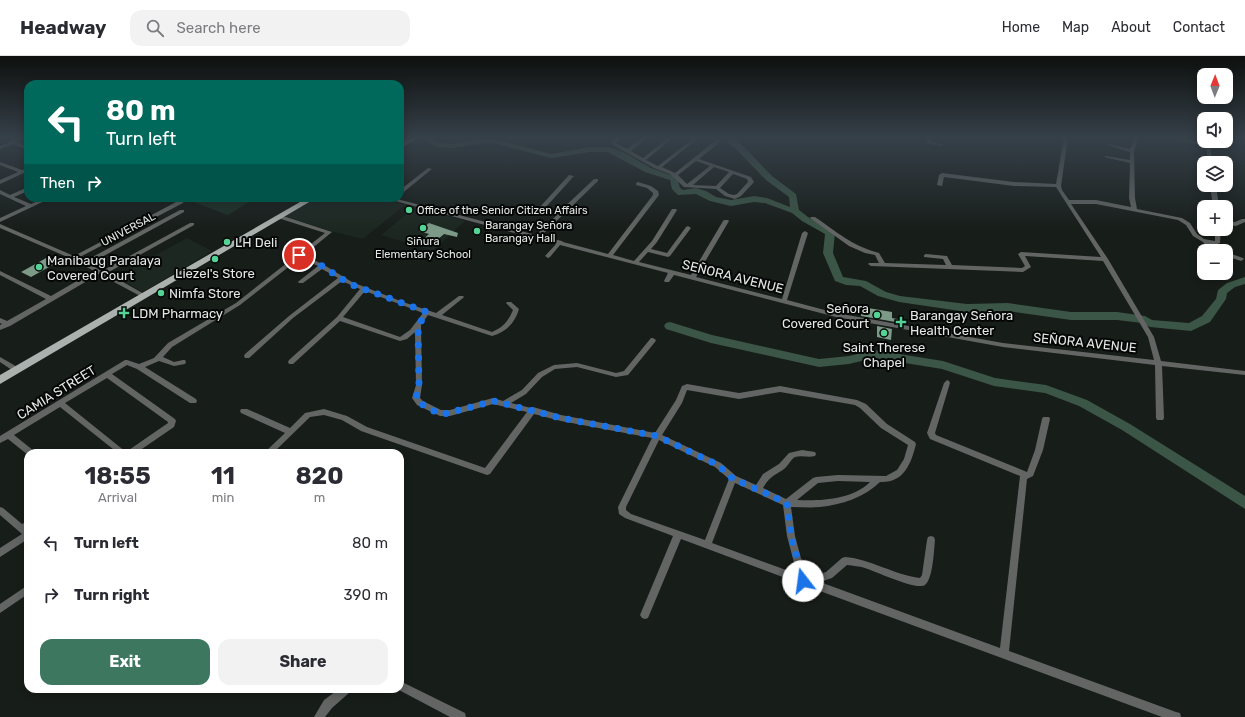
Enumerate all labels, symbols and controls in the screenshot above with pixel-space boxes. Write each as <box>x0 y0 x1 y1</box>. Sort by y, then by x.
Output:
search box <box>130 10 410 46</box>
text: Headway <box>20 16 106 39</box>
icon: search <box>144 17 166 39</box>
text: Search here <box>176 19 261 37</box>
text: Home <box>1002 19 1040 36</box>
text: Map <box>1062 19 1089 36</box>
text: About <box>1111 19 1151 36</box>
text: Contact <box>1173 19 1225 36</box>
north arrow <box>1197 68 1233 104</box>
map controls <box>1197 68 1233 280</box>
text: 80 m <box>106 94 176 127</box>
icon: left <box>40 96 92 148</box>
button: sound <box>1197 112 1233 148</box>
text: Turn left <box>106 128 176 150</box>
button: layers <box>1197 156 1233 192</box>
icon: right <box>83 172 105 194</box>
text: Then <box>40 174 75 192</box>
button: + <box>1197 200 1233 236</box>
place label: Office of the Senior Citizen Affairs <box>417 204 588 217</box>
marker: Office of the Senior Citizen Affairs <box>404 205 414 215</box>
street label: UNIVERSAL <box>99 210 158 249</box>
place label: Barangay Señora Barangay Hall <box>485 219 572 245</box>
marker: Siñura Elementary School <box>418 223 428 233</box>
marker: Barangay Señora Barangay Hall <box>472 226 482 236</box>
place label: LH Deli <box>235 235 277 250</box>
place label: Siñura Elementary School <box>375 235 471 261</box>
marker: LH Deli <box>222 237 232 247</box>
pin <box>282 238 316 272</box>
icon: arrive <box>288 244 310 266</box>
button: − <box>1197 244 1233 280</box>
place label: Manibaug Paralaya Covered Court <box>47 253 161 283</box>
marker: Liezel's Store <box>210 254 220 264</box>
street label: SEÑORA AVENUE <box>681 257 785 296</box>
marker: Manibaug Paralaya Covered Court <box>34 262 44 272</box>
place label: Liezel's Store <box>175 266 255 281</box>
place label: Nimfa Store <box>169 286 241 301</box>
marker: Nimfa Store <box>156 288 166 298</box>
place label: Señora Covered Court <box>782 301 869 331</box>
place label: LDM Pharmacy <box>132 306 223 321</box>
marker: LDM Pharmacy <box>119 308 129 318</box>
place label: Barangay Señora Health Center <box>910 308 1013 338</box>
marker: Señora Covered Court <box>872 310 882 320</box>
marker: Barangay Señora Health Center <box>895 316 907 328</box>
marker: Saint Therese Chapel <box>879 328 889 338</box>
street label: SEÑORA AVENUE <box>1032 330 1138 355</box>
place label: Saint Therese Chapel <box>843 340 925 370</box>
street label: CAMIA STREET <box>14 362 99 423</box>
text: 18:55 <box>84 462 151 490</box>
text: 11 <box>211 462 235 490</box>
text: 820 <box>295 462 344 490</box>
text: Arrival <box>98 490 137 505</box>
text: min <box>212 490 234 505</box>
text: m <box>314 490 325 505</box>
icon: left <box>40 532 62 554</box>
text: Turn left <box>74 534 139 552</box>
text: 80 m <box>352 534 388 552</box>
position arrow <box>782 560 824 602</box>
icon: right <box>40 584 62 606</box>
text: Turn right <box>74 586 149 604</box>
text: 390 m <box>344 586 388 604</box>
button: Exit <box>40 639 210 685</box>
button: Share <box>218 639 388 685</box>

